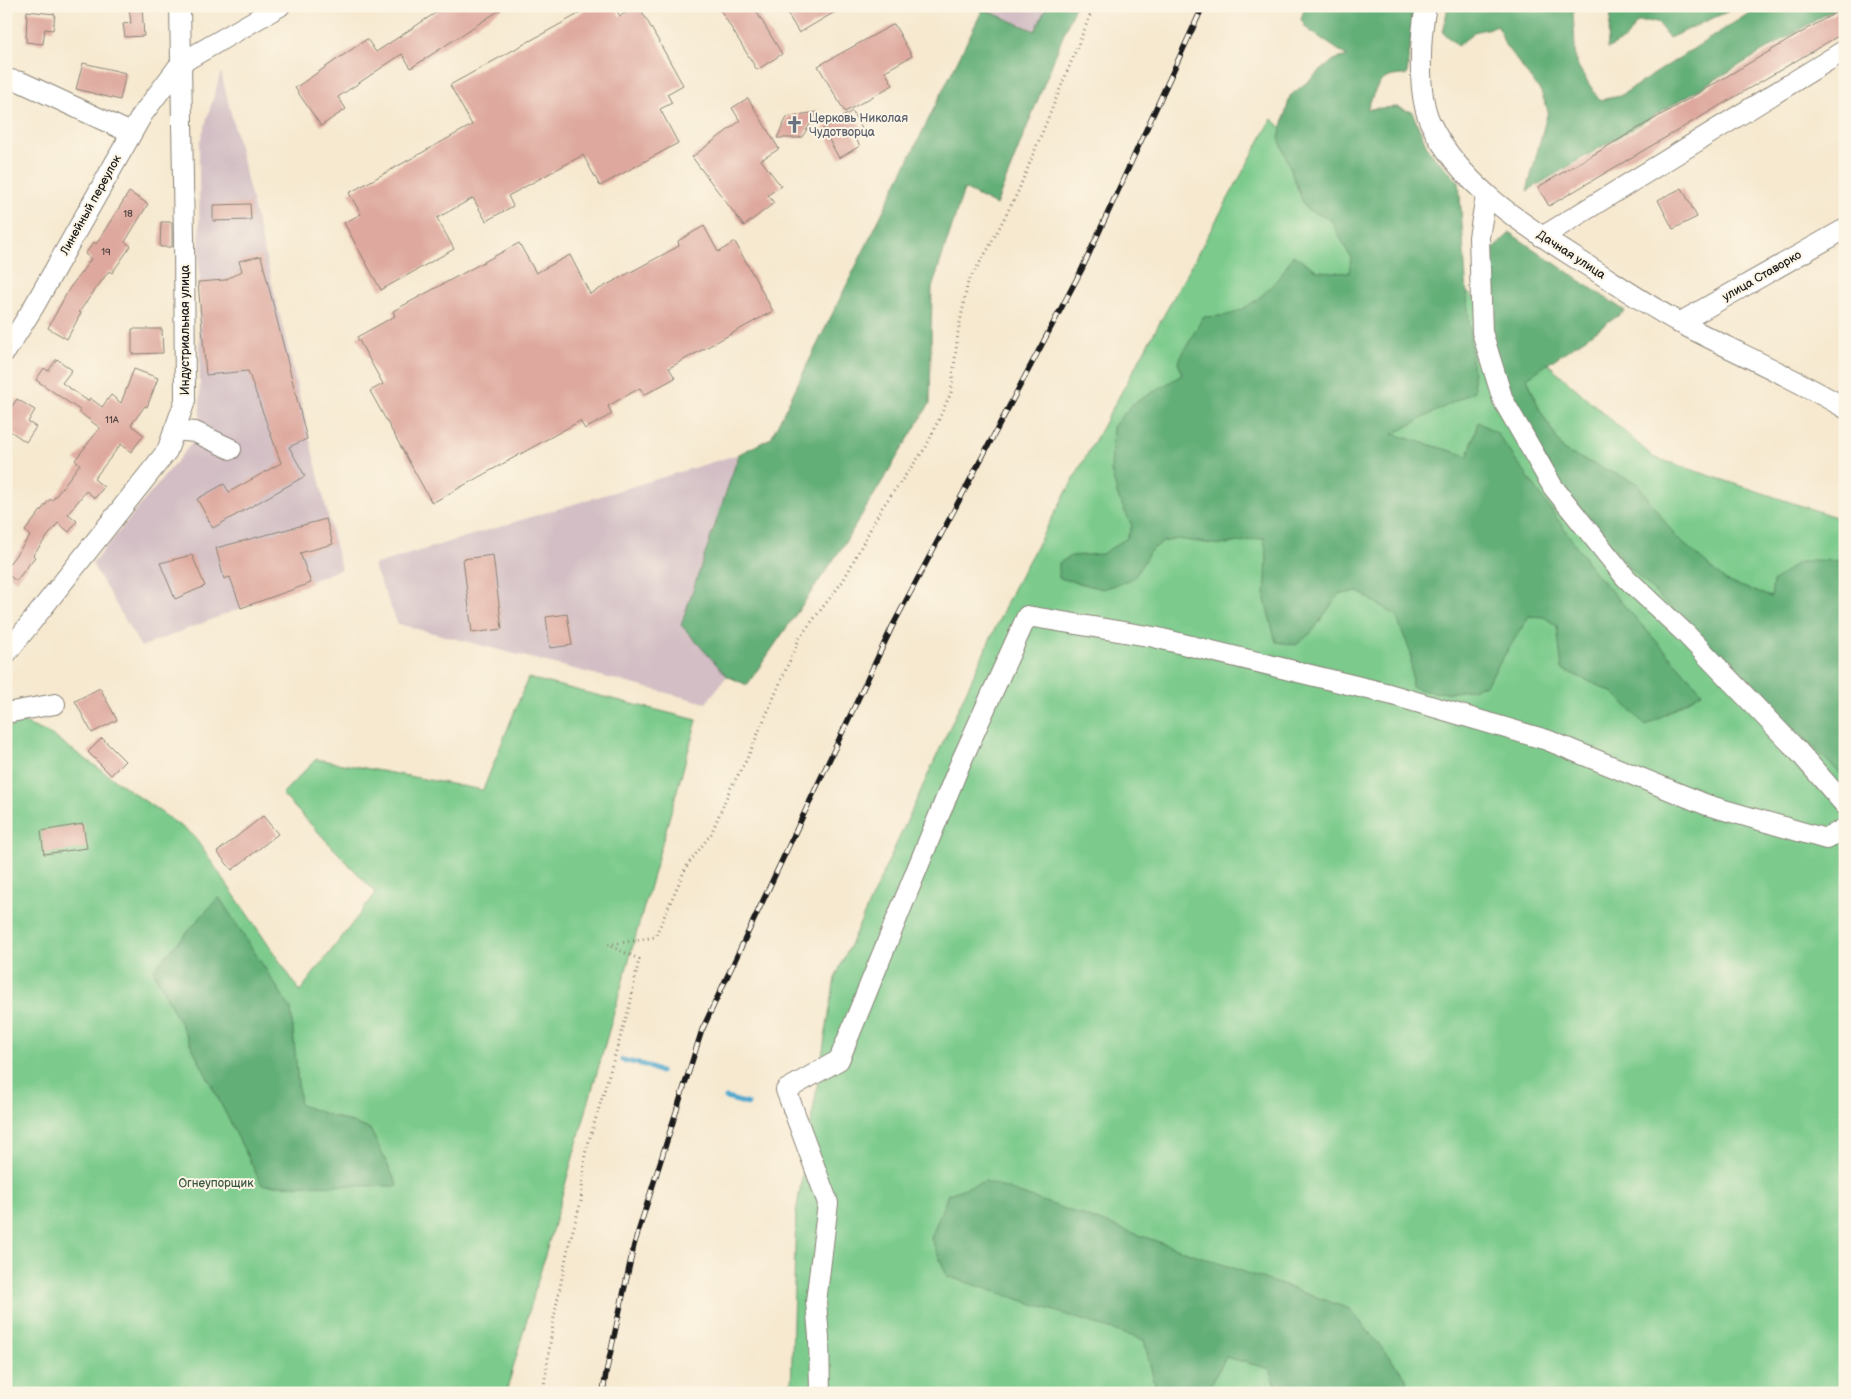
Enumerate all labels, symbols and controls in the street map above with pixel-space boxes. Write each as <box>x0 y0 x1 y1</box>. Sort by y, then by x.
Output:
place label: Церковь Николая Чудотворца <box>809 111 908 140</box>
church icon: Церковь Николая Чудотворца <box>785 115 805 135</box>
street label: Линейный переулок <box>57 152 125 259</box>
house number: 18 <box>123 208 133 220</box>
street label: Дачная улица <box>1534 227 1608 283</box>
house number: 19 <box>101 246 111 258</box>
street label: улица Ставорко <box>1720 247 1804 305</box>
street label: Индустриальная улица <box>178 265 193 395</box>
house number: 11А <box>105 414 120 426</box>
park label: Огнеупорщик <box>178 1176 254 1191</box>

